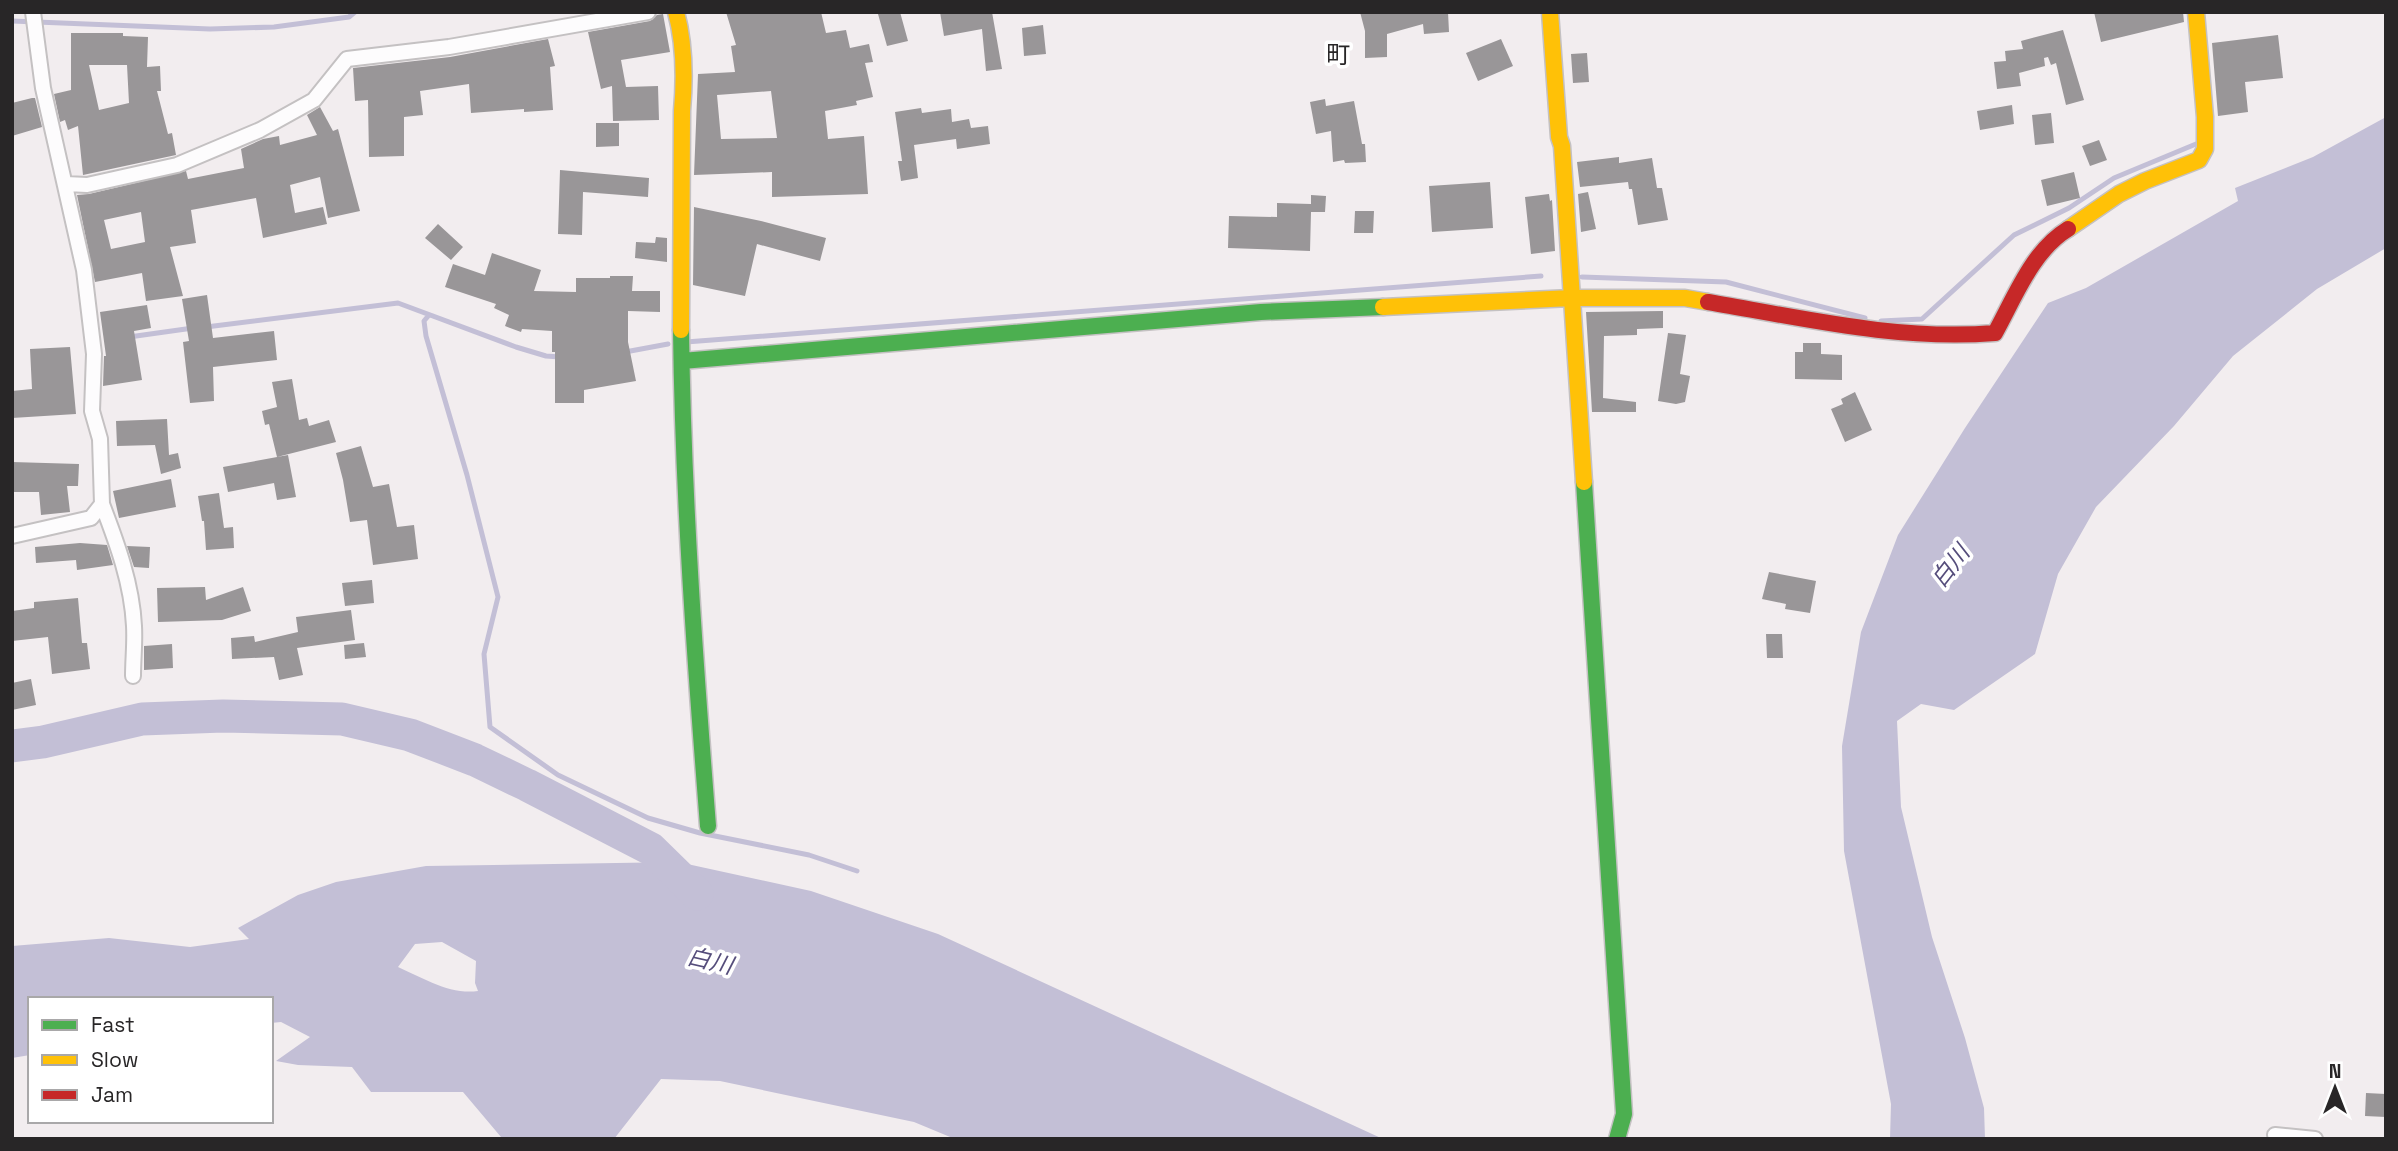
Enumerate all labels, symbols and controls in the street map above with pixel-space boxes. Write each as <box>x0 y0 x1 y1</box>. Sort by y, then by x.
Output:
district label: 町 <box>1326 39 1350 70</box>
water label: 白川 <box>1924 536 1978 593</box>
water label: 白川 <box>684 941 739 981</box>
legend <box>28 997 273 1123</box>
text: Fast <box>91 1011 135 1038</box>
text: Slow <box>91 1046 139 1073</box>
north arrow <box>2300 1053 2370 1123</box>
text: N <box>2329 1059 2341 1084</box>
text: Jam <box>91 1081 133 1108</box>

